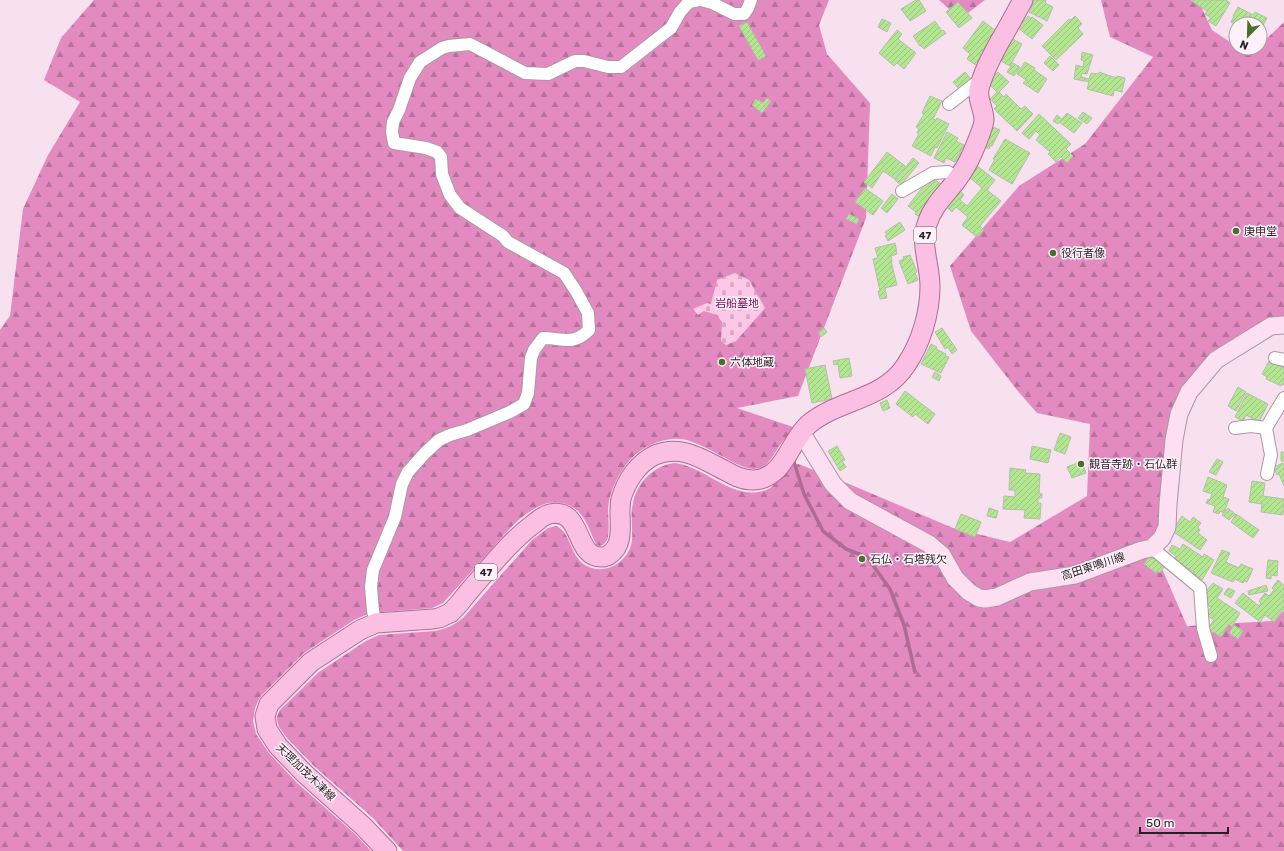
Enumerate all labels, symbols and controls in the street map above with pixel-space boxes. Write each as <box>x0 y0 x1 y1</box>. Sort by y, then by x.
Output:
north arrow <box>1228 16 1268 56</box>
text: N <box>1238 37 1250 52</box>
place label: 庚申堂 <box>1244 225 1277 238</box>
marker: 庚申堂 <box>1231 226 1241 236</box>
road number: 47 <box>914 227 936 243</box>
place label: 役行者像 <box>1061 247 1105 260</box>
marker: 役行者像 <box>1048 248 1058 258</box>
park label: 岩船墓地 <box>715 297 759 310</box>
place label: 六体地蔵 <box>730 356 774 369</box>
marker: 六体地蔵 <box>717 357 727 367</box>
place label: 観音寺跡・石仏群 <box>1089 458 1177 471</box>
marker: 観音寺跡・石仏群 <box>1076 459 1086 469</box>
street label: 高田東鳴川線 <box>1060 550 1127 583</box>
place label: 石仏・石塔残欠 <box>870 553 947 566</box>
marker: 石仏・石塔残欠 <box>857 554 867 564</box>
road number: 47 <box>475 564 497 580</box>
street label: 天理加茂木津線 <box>273 741 338 804</box>
scale bar <box>1140 809 1228 835</box>
text: 50 m <box>1146 816 1174 830</box>

